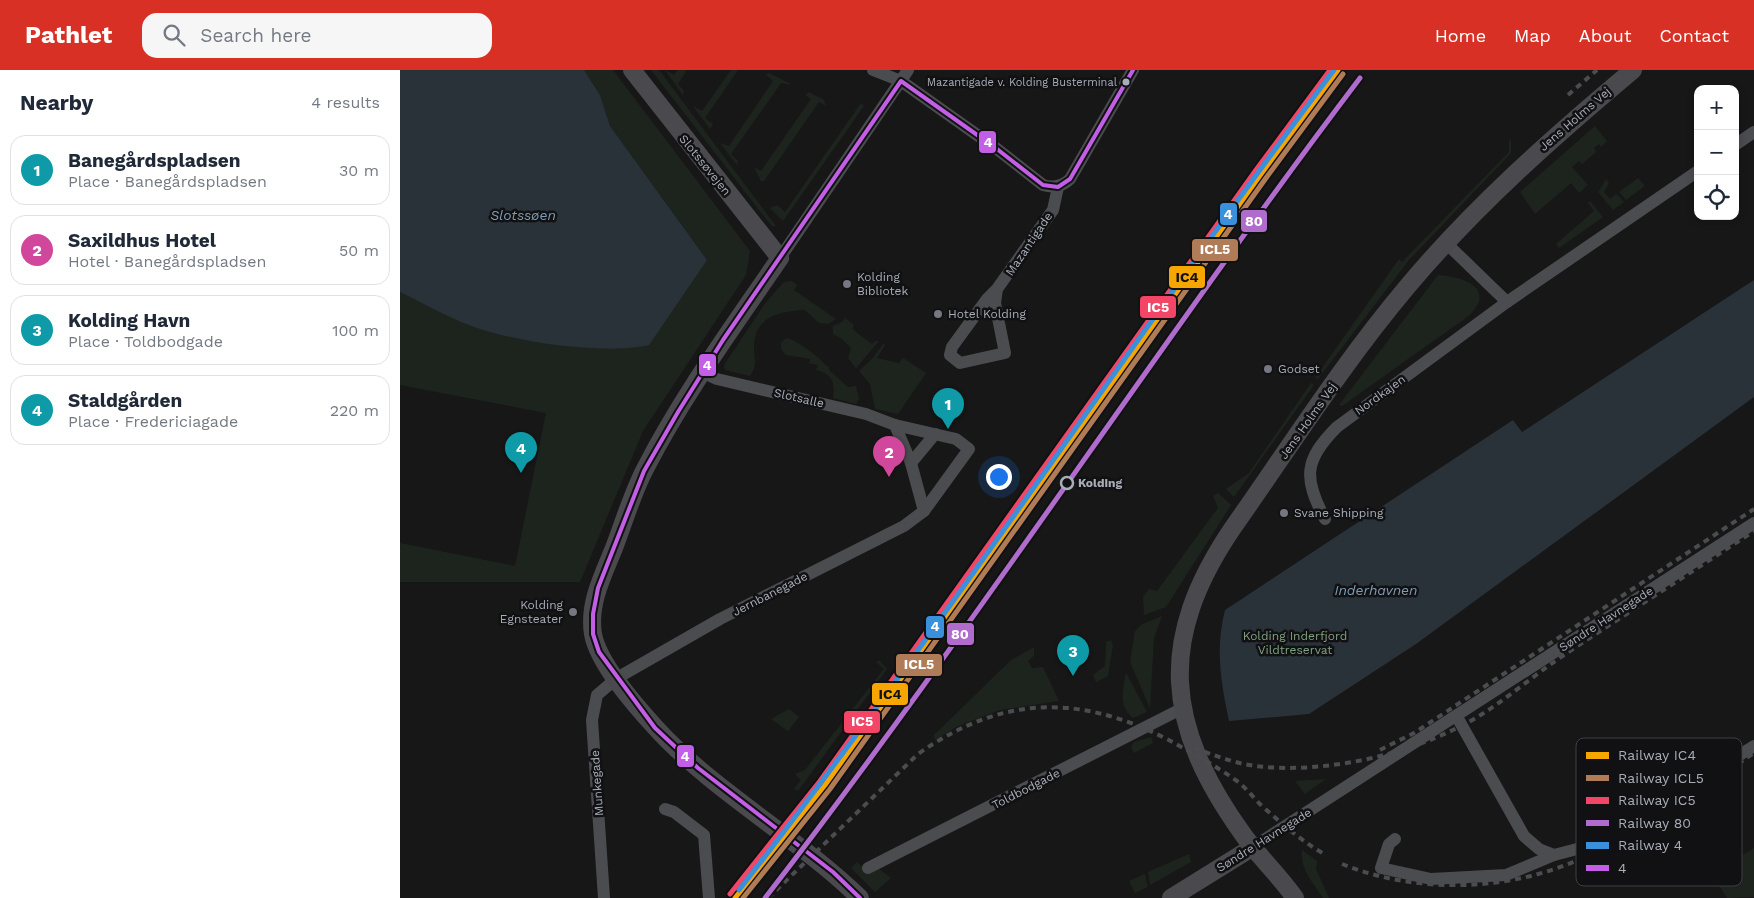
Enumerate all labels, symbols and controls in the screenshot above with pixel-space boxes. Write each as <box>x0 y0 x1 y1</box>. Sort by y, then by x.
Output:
search box <box>142 13 492 58</box>
text: Pathlet <box>25 21 112 49</box>
icon: search <box>160 21 188 49</box>
text: Search here <box>200 24 312 47</box>
text: Home <box>1435 25 1486 46</box>
text: Map <box>1514 25 1551 46</box>
text: About <box>1579 25 1631 46</box>
text: Contact <box>1659 25 1729 46</box>
place label: Mazantigade v. Kolding Busterminal <box>927 76 1118 89</box>
marker: Mazantigade v. Kolding Busterminal <box>1121 77 1131 87</box>
street label: Jens Holms Vej <box>1537 84 1613 154</box>
map controls <box>1694 85 1739 220</box>
button: + <box>1694 85 1739 130</box>
text: Nearby <box>20 90 93 115</box>
text: 4 results <box>311 93 380 112</box>
line badge: 4 <box>978 130 997 154</box>
button: − <box>1694 130 1739 175</box>
street label: Slotssøvejen <box>676 132 734 198</box>
text: 4 <box>983 134 993 150</box>
text: Banegårdspladsen <box>68 149 240 172</box>
text: 1 <box>34 161 40 180</box>
text: 30 m <box>339 161 379 180</box>
text: Place · Banegårdspladsen <box>68 172 267 191</box>
button: locate <box>1694 175 1739 220</box>
line badge: 4 <box>1219 202 1238 226</box>
text: 4 <box>1223 206 1233 222</box>
water label: Slotssøen <box>490 207 556 223</box>
line badge: 80 <box>1240 209 1268 233</box>
street label: Mazantigade <box>1003 210 1055 278</box>
text: 80 <box>1245 213 1263 229</box>
text: Saxildhus Hotel <box>68 229 216 252</box>
line badge: ICL5 <box>1191 238 1239 262</box>
text: 2 <box>32 241 42 260</box>
text: 50 m <box>339 241 379 260</box>
text: ICL5 <box>1200 241 1230 257</box>
text: Hotel · Banegårdspladsen <box>68 252 266 271</box>
line badge: IC4 <box>1168 265 1206 289</box>
text: IC4 <box>1175 269 1199 285</box>
place label: Kolding Bibliotek <box>857 270 908 298</box>
marker: Kolding Bibliotek <box>841 278 853 290</box>
line badge: IC5 <box>1139 295 1177 319</box>
text: IC5 <box>1147 299 1169 315</box>
place label: Hotel Kolding <box>948 307 1026 321</box>
marker: Hotel Kolding <box>932 308 944 320</box>
text: Kolding Havn <box>68 309 190 332</box>
text: 3 <box>32 321 42 340</box>
text: 100 m <box>332 321 379 340</box>
text: Place · Toldbodgade <box>68 332 223 351</box>
line badge: 4 <box>698 353 717 377</box>
text: 4 <box>702 357 712 373</box>
place label: Godset <box>1278 362 1320 376</box>
marker: Godset <box>1262 363 1274 375</box>
street label: Nordkajen <box>1352 372 1408 418</box>
street label: Jens Holms Vej <box>1276 380 1340 462</box>
street label: Slotsalle <box>773 385 825 411</box>
pin: 1 <box>932 388 964 429</box>
text: Staldgården <box>68 389 182 412</box>
text: 4 <box>32 401 42 420</box>
text: 220 m <box>330 401 379 420</box>
text: Place · Fredericiagade <box>68 412 238 431</box>
pin: 4 <box>505 432 537 473</box>
pin: 2 <box>873 436 905 477</box>
your location <box>986 464 1012 490</box>
marker: Kolding <box>1060 476 1074 490</box>
place label: Kolding <box>1078 476 1122 490</box>
place label: Svane Shipping <box>1294 506 1384 520</box>
marker: Svane Shipping <box>1278 507 1290 519</box>
street label: Jernbanegade <box>730 569 810 619</box>
water label: Inderhavnen <box>1335 582 1417 598</box>
street label: Søndre Havnegade <box>1556 583 1656 655</box>
place label: Kolding Egnsteater <box>500 598 564 626</box>
marker: Kolding Egnsteater <box>567 606 579 618</box>
line badge: 4 <box>925 615 945 639</box>
text: 4 <box>930 618 940 634</box>
line badge: 80 <box>946 622 975 646</box>
text: 80 <box>951 626 969 642</box>
park label: Kolding Inderfjord Vildtreservat <box>1243 629 1347 657</box>
pin: 3 <box>1057 635 1089 676</box>
line badge: ICL5 <box>895 653 943 677</box>
text: ICL5 <box>904 656 934 672</box>
line badge: IC4 <box>871 682 909 706</box>
text: IC4 <box>878 686 902 702</box>
line badge: IC5 <box>843 710 881 734</box>
text: IC5 <box>851 713 873 729</box>
legend <box>1576 738 1742 886</box>
line badge: 4 <box>676 744 695 768</box>
text: Railway IC4 <box>1618 747 1696 763</box>
text: 4 <box>680 748 690 764</box>
street label: Munkegade <box>588 749 606 816</box>
street label: Toldbodgade <box>990 766 1062 812</box>
text: Railway ICL5 <box>1618 770 1704 786</box>
text: Railway IC5 <box>1618 792 1696 808</box>
street label: Søndre Havnegade <box>1214 805 1314 875</box>
text: Railway 80 <box>1618 815 1691 831</box>
text: Railway 4 <box>1618 837 1682 853</box>
text: 4 <box>1618 860 1627 876</box>

